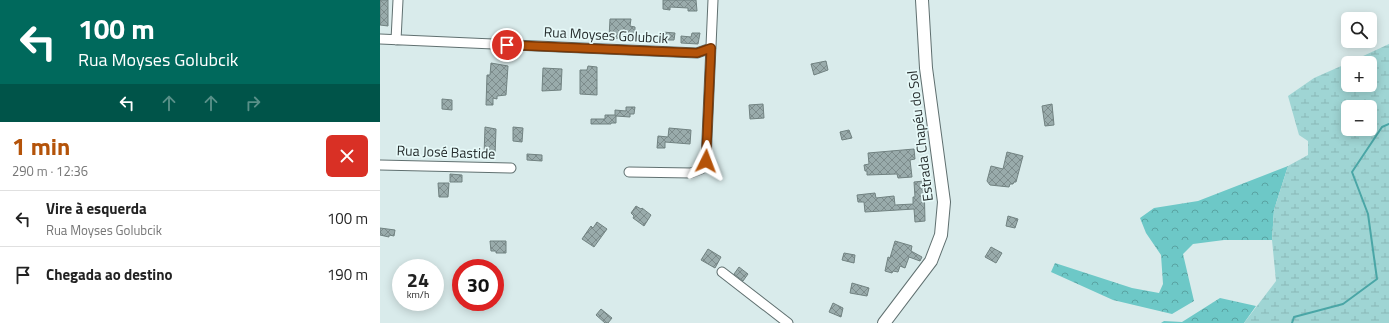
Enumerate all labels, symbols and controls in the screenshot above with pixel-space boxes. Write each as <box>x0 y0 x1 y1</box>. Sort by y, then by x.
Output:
text: 100 m <box>78 7 155 50</box>
map controls <box>1341 12 1377 136</box>
button: search <box>1341 12 1377 48</box>
icon: left <box>12 16 64 68</box>
street label: Rua Moyses Golubcik <box>543 21 669 48</box>
pin <box>490 28 524 62</box>
icon: arrive <box>496 34 518 56</box>
text: Rua Moyses Golubcik <box>78 46 238 73</box>
button: + <box>1341 56 1377 92</box>
street label: Estrada Chapéu do Sol <box>901 69 938 203</box>
icon: left <box>116 92 138 114</box>
icon: ahead <box>158 92 180 114</box>
icon: ahead <box>200 92 222 114</box>
icon: right <box>242 92 264 114</box>
button: − <box>1341 100 1377 136</box>
text: 1 min <box>12 128 70 164</box>
button: close <box>326 135 368 177</box>
street label: Rua José Bastide <box>396 139 496 164</box>
position arrow <box>685 140 727 182</box>
text: 290 m · 12:36 <box>12 161 88 181</box>
text: Vire à esquerda <box>46 197 147 220</box>
text: 100 m <box>327 207 368 230</box>
icon: left <box>12 208 34 230</box>
text: Rua Moyses Golubcik <box>46 220 162 240</box>
speed limit sign: 30 <box>452 259 504 311</box>
text: Chegada ao destino <box>46 263 172 286</box>
text: 190 m <box>327 263 368 286</box>
icon: arrive <box>12 264 34 286</box>
text: 24 <box>407 264 429 295</box>
text: km/h <box>407 287 429 302</box>

